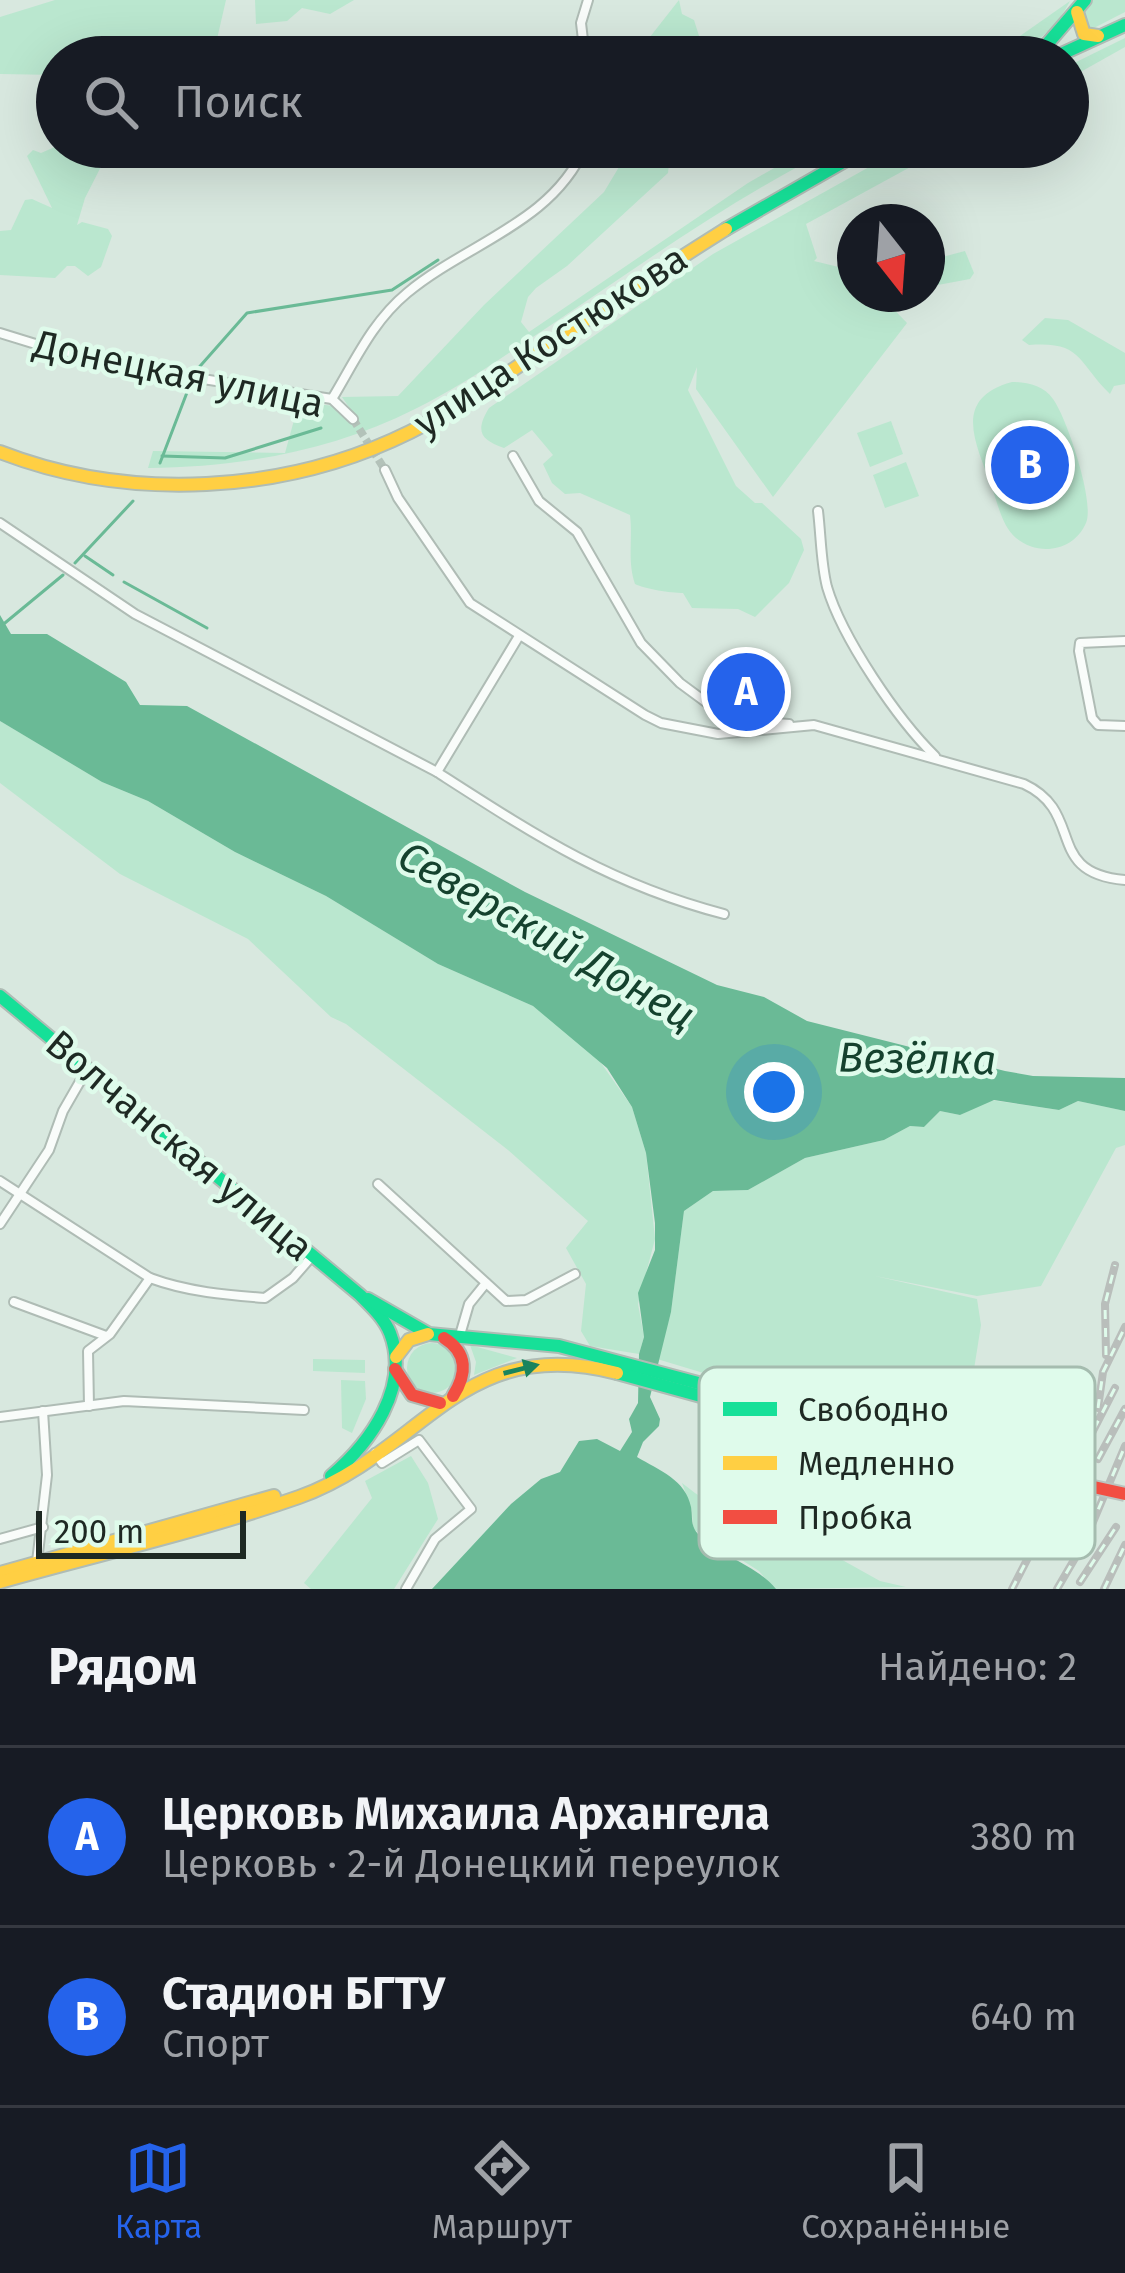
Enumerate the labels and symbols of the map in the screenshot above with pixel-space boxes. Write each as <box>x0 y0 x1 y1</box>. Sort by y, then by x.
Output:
north arrow <box>837 204 945 312</box>
street label: улица Костюкова <box>405 235 696 446</box>
street label: Донецкая улица <box>29 321 328 427</box>
pin: B <box>991 420 1069 510</box>
pin: A <box>707 647 785 737</box>
water label: Северский Донец <box>389 831 704 1041</box>
street label: Волчанская улица <box>36 1021 322 1271</box>
water label: Везёлка <box>837 1033 997 1085</box>
your location <box>744 1062 804 1122</box>
one-way arrow <box>503 1359 540 1378</box>
legend <box>699 1367 1095 1559</box>
text: Свободно <box>798 1390 949 1430</box>
text: Медленно <box>798 1444 955 1484</box>
text: Пробка <box>798 1498 913 1538</box>
scale bar <box>36 1505 246 1558</box>

